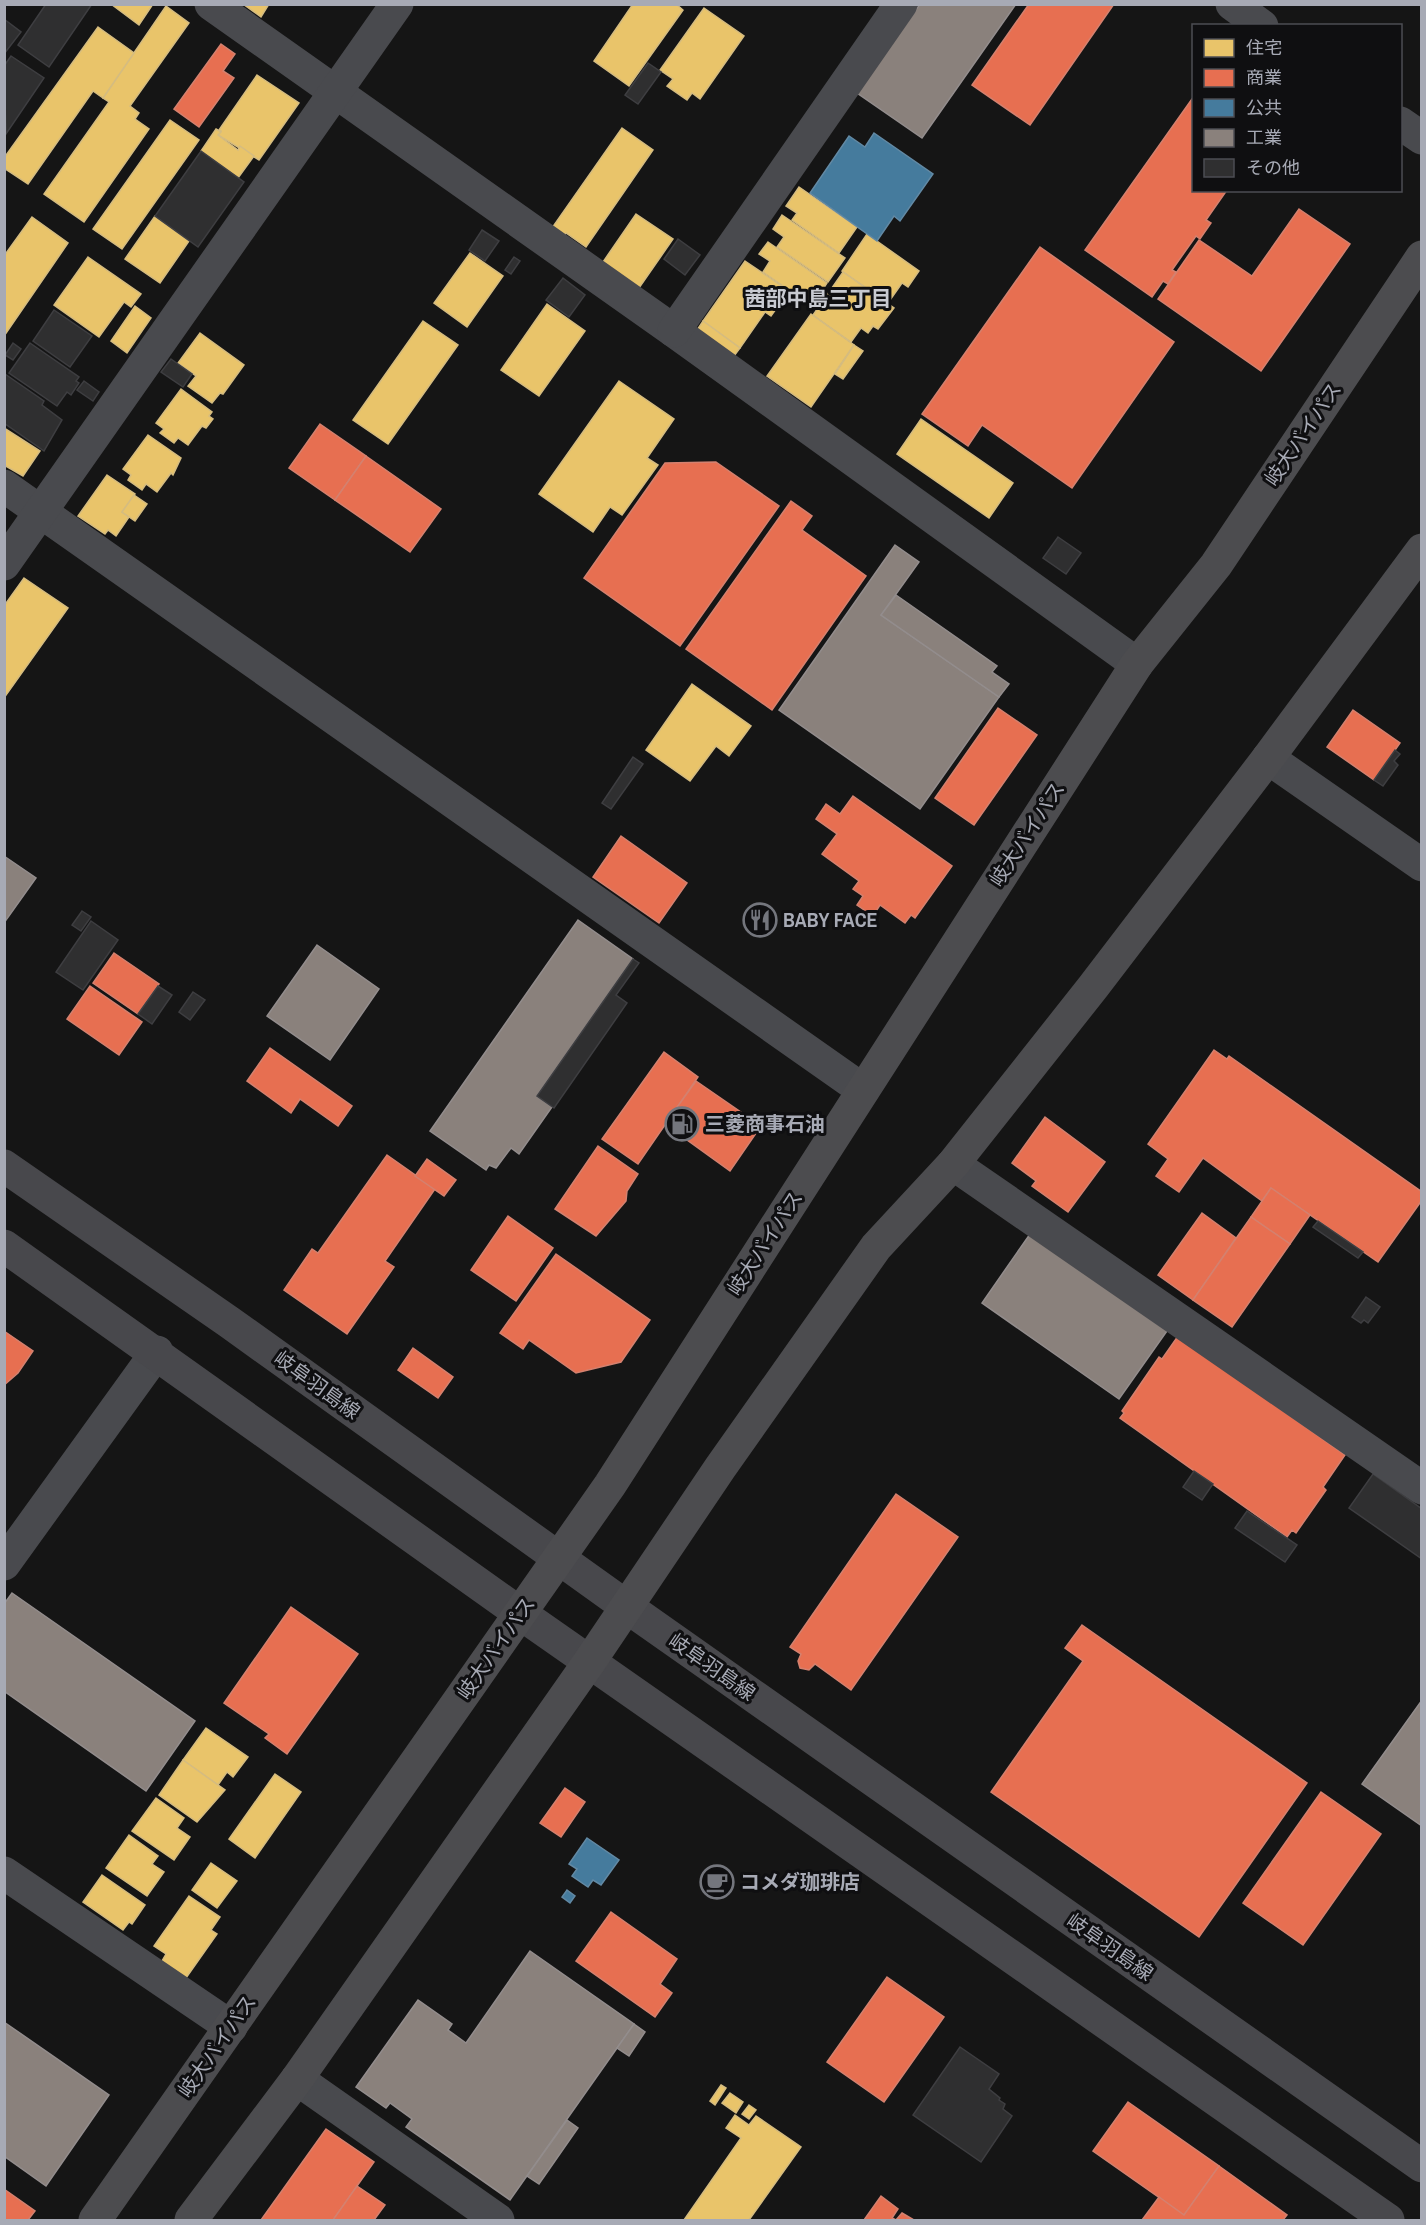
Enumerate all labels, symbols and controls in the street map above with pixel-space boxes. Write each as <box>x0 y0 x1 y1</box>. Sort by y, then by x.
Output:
legend <box>1192 24 1402 192</box>
text: 住宅 <box>1246 35 1282 60</box>
text: 商業 <box>1246 65 1282 90</box>
text: 公共 <box>1246 95 1282 120</box>
text: 工業 <box>1246 125 1282 150</box>
text: その他 <box>1246 155 1300 180</box>
district label: 茜部中島三丁目 <box>745 284 892 313</box>
street label: 岐大バイパス <box>1258 377 1347 491</box>
street label: 岐大バイパス <box>983 776 1070 891</box>
restaurant icon: BABY FACE <box>742 902 778 938</box>
place label: BABY FACE <box>783 906 878 933</box>
fuel station icon: 三菱商事石油 <box>664 1106 700 1142</box>
place label: 三菱商事石油 <box>705 1110 825 1137</box>
street label: 岐大バイパス <box>721 1185 808 1300</box>
street label: 岐阜羽島線 <box>269 1344 366 1425</box>
street label: 岐大バイパス <box>450 1591 541 1704</box>
street label: 岐阜羽島線 <box>664 1627 761 1706</box>
cafe icon: コメダ珈琲店 <box>699 1864 735 1900</box>
place label: コメダ珈琲店 <box>740 1868 860 1895</box>
street label: 岐阜羽島線 <box>1062 1907 1159 1986</box>
street label: 岐大バイパス <box>171 1989 262 2102</box>

